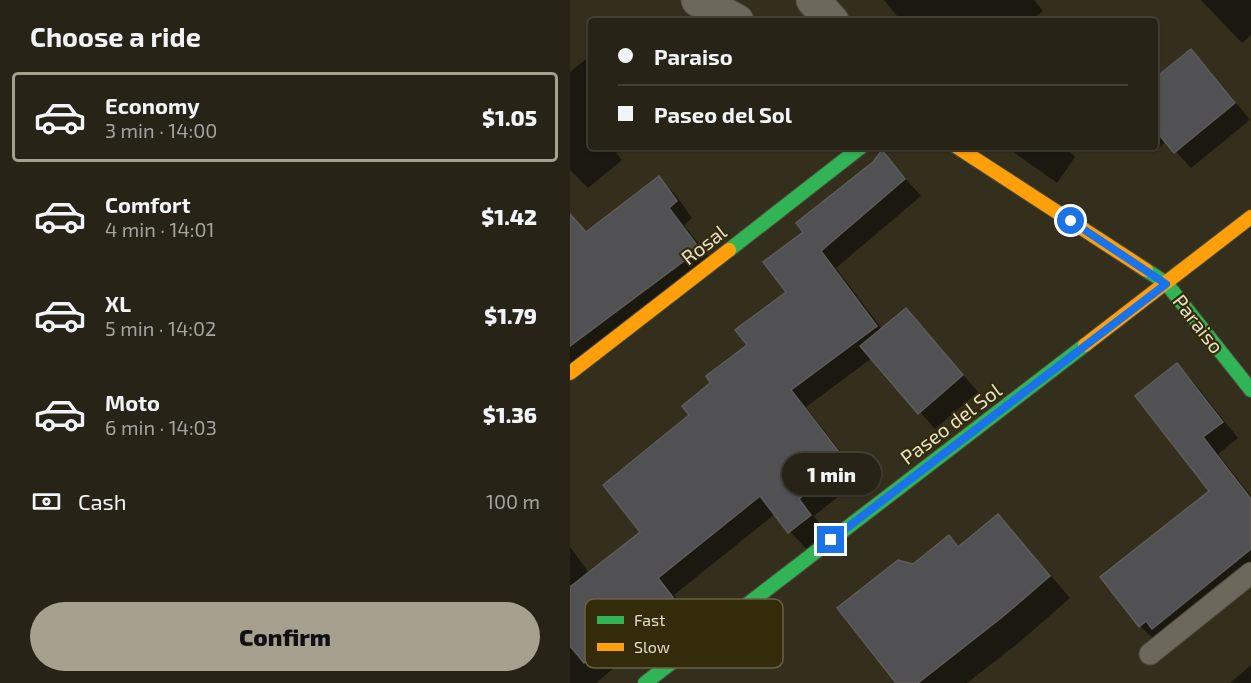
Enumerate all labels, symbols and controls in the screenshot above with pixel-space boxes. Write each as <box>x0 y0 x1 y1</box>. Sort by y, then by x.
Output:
text: Choose a ride <box>30 20 201 52</box>
text: Paraiso <box>654 43 733 69</box>
icon: car <box>33 90 87 144</box>
text: Economy <box>105 92 200 118</box>
text: Paseo del Sol <box>654 101 792 127</box>
text: $1.05 <box>482 104 537 130</box>
text: 3 min · 14:00 <box>105 118 217 142</box>
icon: car <box>33 189 87 243</box>
text: Comfort <box>105 191 190 217</box>
text: $1.42 <box>481 203 537 229</box>
route start <box>1057 207 1084 234</box>
text: 4 min · 14:01 <box>105 217 215 241</box>
street label: Rosal <box>676 219 731 269</box>
icon: car <box>33 288 87 342</box>
street label: Paraiso <box>1168 289 1229 358</box>
text: XL <box>105 290 131 316</box>
text: $1.79 <box>484 302 537 328</box>
text: 5 min · 14:02 <box>105 316 216 340</box>
street label: Paseo del Sol <box>895 377 1006 469</box>
icon: car <box>33 387 87 441</box>
text: Moto <box>105 389 160 415</box>
text: $1.36 <box>483 401 537 427</box>
text: 6 min · 14:03 <box>105 415 217 439</box>
callout: 1 min <box>782 453 880 495</box>
text: 1 min <box>807 462 856 486</box>
icon: cash <box>30 485 63 518</box>
text: Cash <box>78 488 127 514</box>
text: 100 m <box>486 489 540 513</box>
route end <box>817 526 844 553</box>
legend <box>585 599 783 668</box>
button: Confirm <box>30 602 540 671</box>
text: Fast <box>634 610 665 629</box>
text: Slow <box>634 637 670 656</box>

